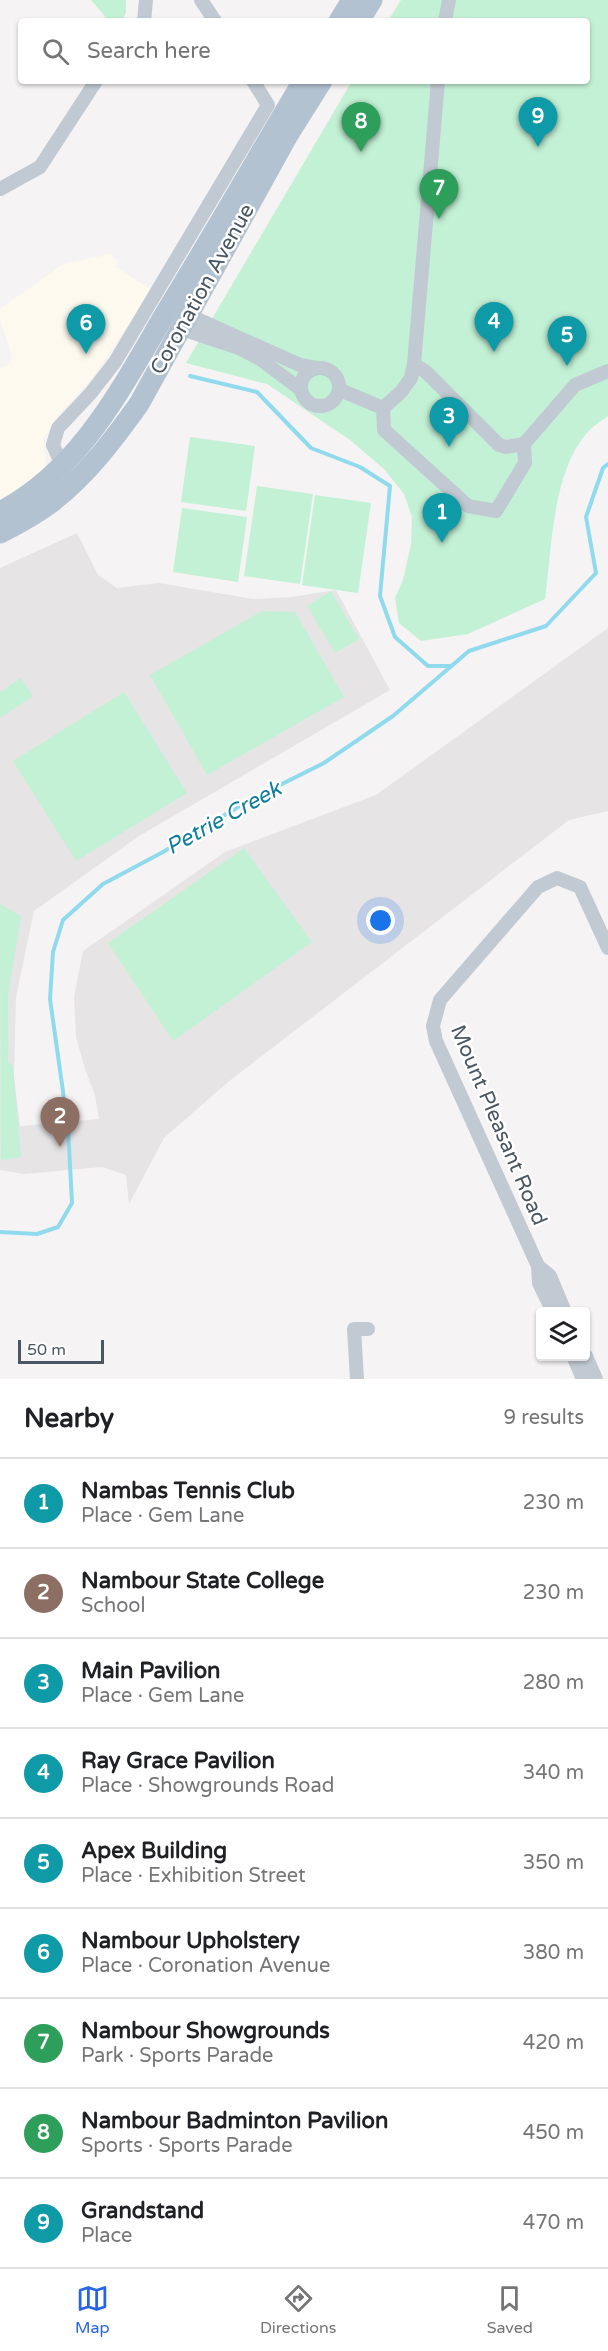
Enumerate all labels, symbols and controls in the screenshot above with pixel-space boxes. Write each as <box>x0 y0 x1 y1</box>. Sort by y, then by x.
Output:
search box <box>18 18 590 84</box>
icon: search <box>39 35 72 68</box>
text: Search here <box>87 38 211 64</box>
pin: 9 <box>518 98 558 147</box>
pin: 8 <box>342 102 380 152</box>
pin: 7 <box>420 170 458 219</box>
street label: Coronation Avenue <box>145 199 260 379</box>
pin: 4 <box>474 302 514 352</box>
pin: 6 <box>66 304 106 354</box>
pin: 5 <box>548 316 586 366</box>
pin: 3 <box>430 398 468 447</box>
pin: 1 <box>422 494 462 543</box>
water label: Petrie Creek <box>161 775 287 860</box>
your location <box>366 906 395 935</box>
street label: Mount Pleasant Road <box>445 1021 552 1229</box>
pin: 2 <box>40 1098 80 1147</box>
map controls <box>536 1307 590 1361</box>
button: layers <box>536 1307 590 1361</box>
scale bar <box>18 1337 104 1364</box>
text: 50 m <box>27 1340 66 1360</box>
text: Nearby <box>24 1403 114 1434</box>
text: 9 results <box>504 1406 584 1430</box>
text: Nambas Tennis Club <box>81 1478 295 1504</box>
text: 1 <box>37 1491 50 1515</box>
text: 230 m <box>523 1491 584 1515</box>
text: Place · Gem Lane <box>81 1504 244 1528</box>
text: Nambour State College <box>81 1568 324 1594</box>
text: 2 <box>37 1581 50 1605</box>
text: 230 m <box>523 1581 584 1605</box>
text: School <box>81 1594 145 1618</box>
text: Main Pavilion <box>81 1658 220 1684</box>
text: 3 <box>37 1671 50 1695</box>
text: 280 m <box>523 1671 584 1695</box>
text: Place · Gem Lane <box>81 1684 244 1708</box>
text: Ray Grace Pavilion <box>81 1748 275 1774</box>
text: 4 <box>37 1761 50 1785</box>
text: 340 m <box>523 1761 584 1785</box>
text: Place · Showgrounds Road <box>81 1774 334 1798</box>
text: Apex Building <box>81 1838 227 1864</box>
text: 5 <box>37 1851 50 1875</box>
text: 350 m <box>523 1851 584 1875</box>
text: Place · Exhibition Street <box>81 1864 306 1888</box>
text: Nambour Upholstery <box>81 1928 300 1954</box>
text: 6 <box>37 1941 50 1965</box>
text: 380 m <box>523 1941 584 1965</box>
text: Place · Coronation Avenue <box>81 1954 330 1978</box>
text: Nambour Showgrounds <box>81 2018 330 2044</box>
text: 7 <box>37 2031 50 2055</box>
text: 420 m <box>523 2031 584 2055</box>
text: Park · Sports Parade <box>81 2044 273 2068</box>
text: Nambour Badminton Pavilion <box>81 2108 388 2134</box>
text: 8 <box>37 2121 50 2145</box>
text: 450 m <box>523 2121 584 2145</box>
text: Sports · Sports Parade <box>81 2134 292 2158</box>
text: Grandstand <box>81 2198 204 2224</box>
text: 9 <box>37 2211 50 2235</box>
text: 470 m <box>523 2211 584 2235</box>
text: Place <box>81 2224 132 2248</box>
tab: Map <box>75 2282 110 2338</box>
tab: Directions <box>260 2282 336 2338</box>
tab: Saved <box>487 2282 533 2338</box>

